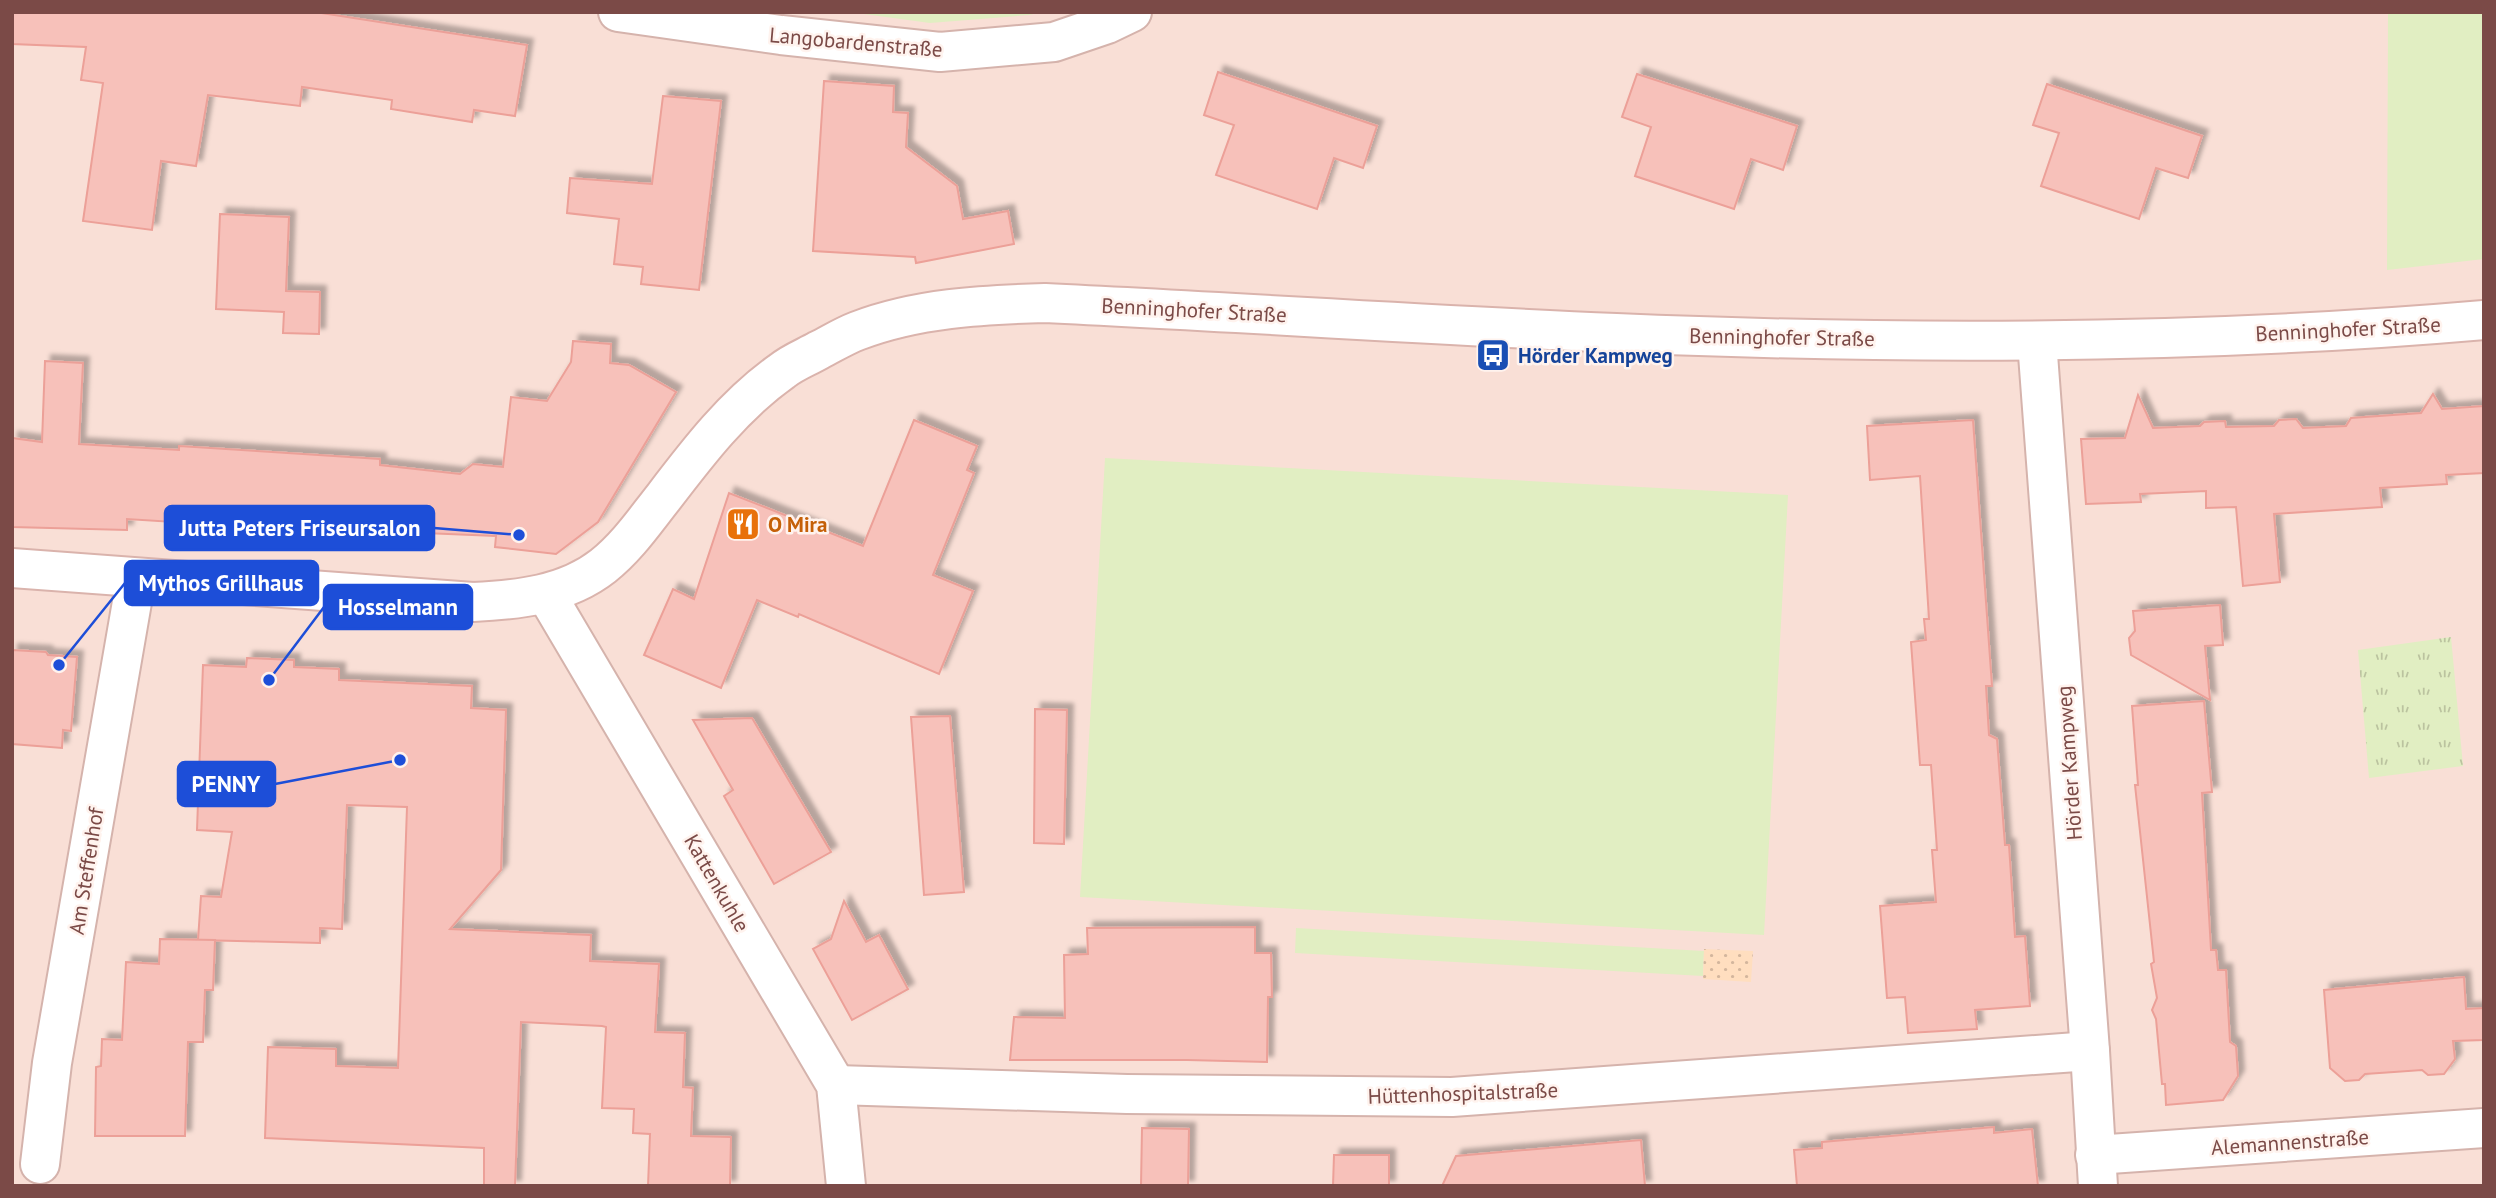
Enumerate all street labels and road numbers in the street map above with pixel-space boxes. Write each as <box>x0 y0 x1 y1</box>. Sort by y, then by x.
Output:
street label: Langobardenstraße <box>768 21 944 63</box>
street label: Benninghofer Straße <box>1101 292 1287 328</box>
street label: Benninghofer Straße <box>2255 311 2441 347</box>
street label: Benninghofer Straße <box>1689 322 1875 352</box>
street label: Hörder Kampweg <box>2050 685 2088 841</box>
street label: Am Steffenhof <box>63 804 110 936</box>
street label: Kattenkuhle <box>678 829 756 937</box>
street label: Hüttenhospitalstraße <box>1367 1076 1559 1110</box>
street label: Alemannenstraße <box>2210 1123 2370 1161</box>

